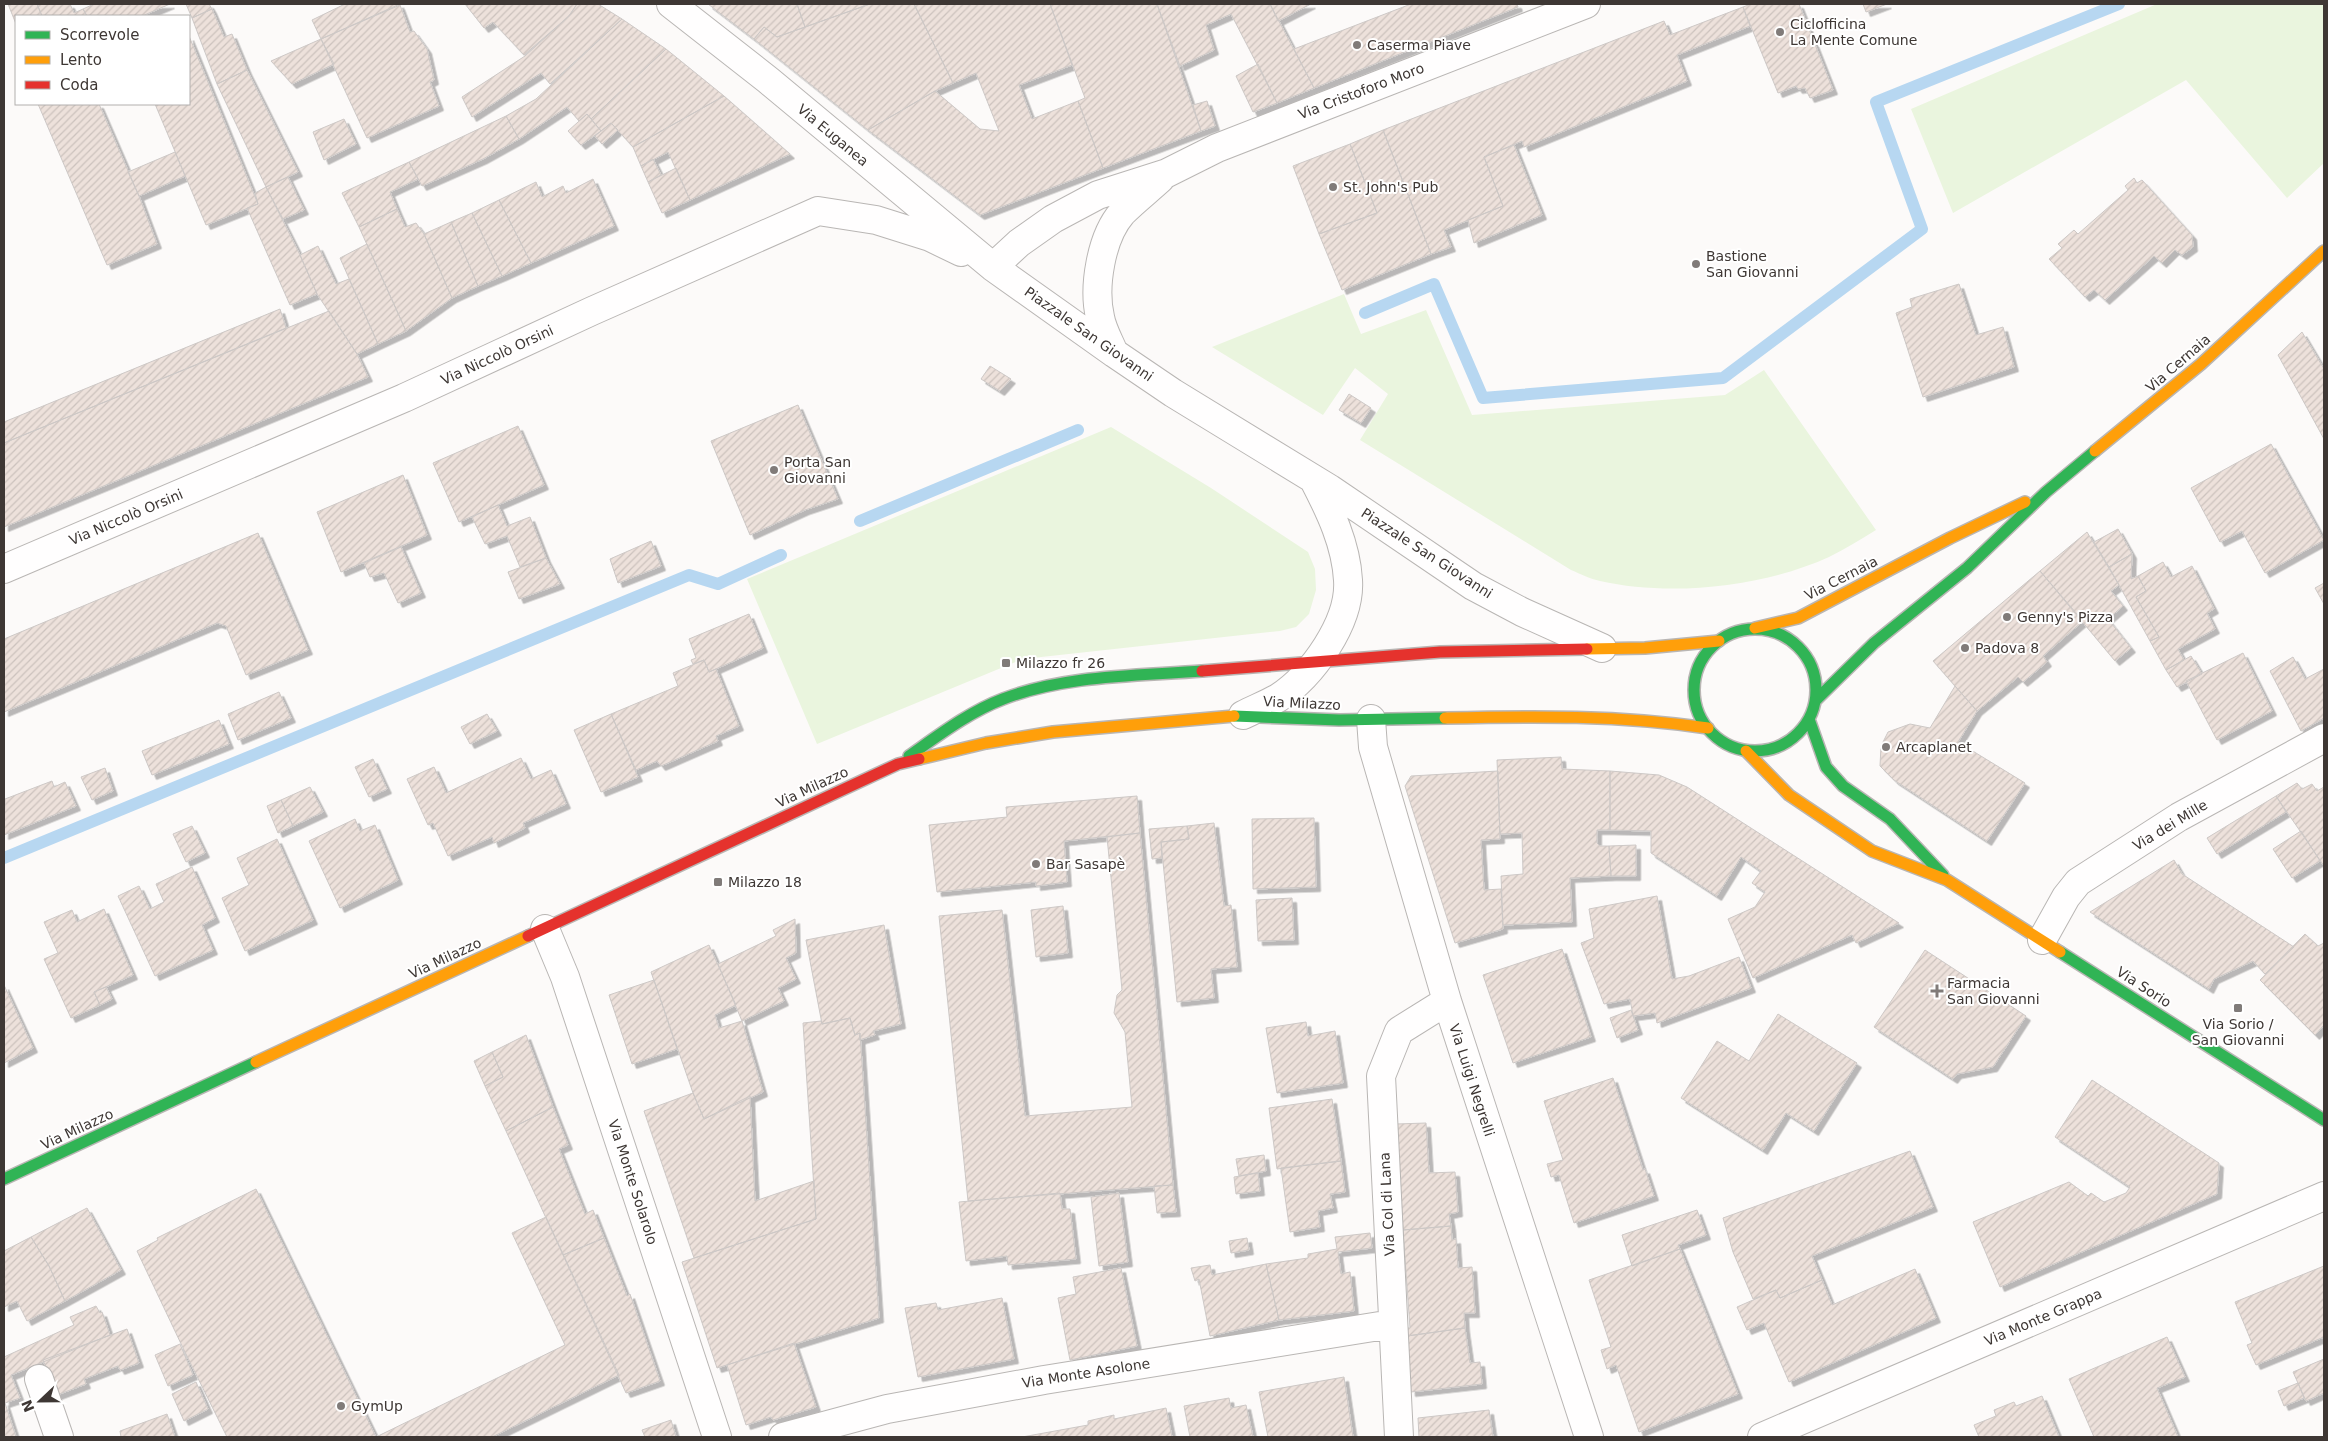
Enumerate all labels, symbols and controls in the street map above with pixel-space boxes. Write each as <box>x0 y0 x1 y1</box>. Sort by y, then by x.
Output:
legend <box>15 15 190 105</box>
place label: Ciclofficina La Mente Comune <box>1790 16 1917 48</box>
text: Scorrevole <box>60 26 139 44</box>
marker: Ciclofficina La Mente Comune <box>1774 26 1786 38</box>
place label: Caserma Piave <box>1367 37 1471 53</box>
marker: Caserma Piave <box>1351 39 1363 51</box>
text: Lento <box>60 51 102 69</box>
street label: Via Cristoforo Moro <box>1296 60 1426 122</box>
text: Coda <box>60 76 98 94</box>
street label: Via Euganea <box>794 101 872 169</box>
place label: St. John's Pub <box>1343 179 1438 195</box>
marker: St. John's Pub <box>1327 181 1339 193</box>
place label: Bastione San Giovanni <box>1706 248 1799 280</box>
marker: Bastione San Giovanni <box>1690 258 1702 270</box>
street label: Piazzale San Giovanni <box>1022 283 1156 385</box>
street label: Via Niccolò Orsini <box>438 322 556 388</box>
street label: Via Cernaia <box>2143 331 2213 395</box>
place label: Porta San Giovanni <box>784 454 851 486</box>
marker: Porta San Giovanni <box>768 464 780 476</box>
street label: Via Niccolò Orsini <box>67 486 185 548</box>
street label: Piazzale San Giovanni <box>1358 505 1496 601</box>
street label: Via Cernaia <box>1802 553 1880 603</box>
place label: Genny's Pizza <box>2017 609 2113 625</box>
marker: Genny's Pizza <box>2001 611 2013 623</box>
place label: Padova 8 <box>1975 640 2039 656</box>
marker: Padova 8 <box>1959 642 1971 654</box>
place label: Milazzo fr 26 <box>1016 655 1105 671</box>
marker: Milazzo fr 26 <box>1000 657 1012 669</box>
street label: Via Milazzo <box>1263 693 1341 713</box>
place label: Arcaplanet <box>1896 739 1972 755</box>
marker: Arcaplanet <box>1880 741 1892 753</box>
street label: Via Milazzo <box>773 763 851 811</box>
street label: Via dei Mille <box>2130 796 2210 854</box>
place label: Bar Sasapè <box>1046 856 1125 872</box>
marker: Bar Sasapè <box>1030 858 1042 870</box>
place label: Milazzo 18 <box>728 874 802 890</box>
marker: Milazzo 18 <box>712 876 724 888</box>
street label: Via Milazzo <box>406 934 484 982</box>
street label: Via Sorio <box>2114 963 2174 1011</box>
place label: Farmacia San Giovanni <box>1947 975 2040 1007</box>
marker: Farmacia San Giovanni <box>1931 985 1943 997</box>
marker: Via Sorio / San Giovanni <box>2232 1002 2244 1014</box>
place label: Via Sorio / San Giovanni <box>2192 1016 2284 1048</box>
street label: Via Luigi Negrelli <box>1446 1022 1498 1138</box>
street label: Via Milazzo <box>38 1105 116 1153</box>
street label: Via Monte Solarolo <box>605 1117 661 1247</box>
street label: Via Col di Lana <box>1376 1152 1398 1256</box>
street label: Via Monte Grappa <box>1982 1285 2104 1349</box>
street label: Via Monte Asolone <box>1021 1355 1151 1391</box>
north arrow <box>15 1376 65 1426</box>
text: N <box>18 1397 38 1414</box>
place label: GymUp <box>351 1398 403 1414</box>
marker: GymUp <box>335 1400 347 1412</box>

